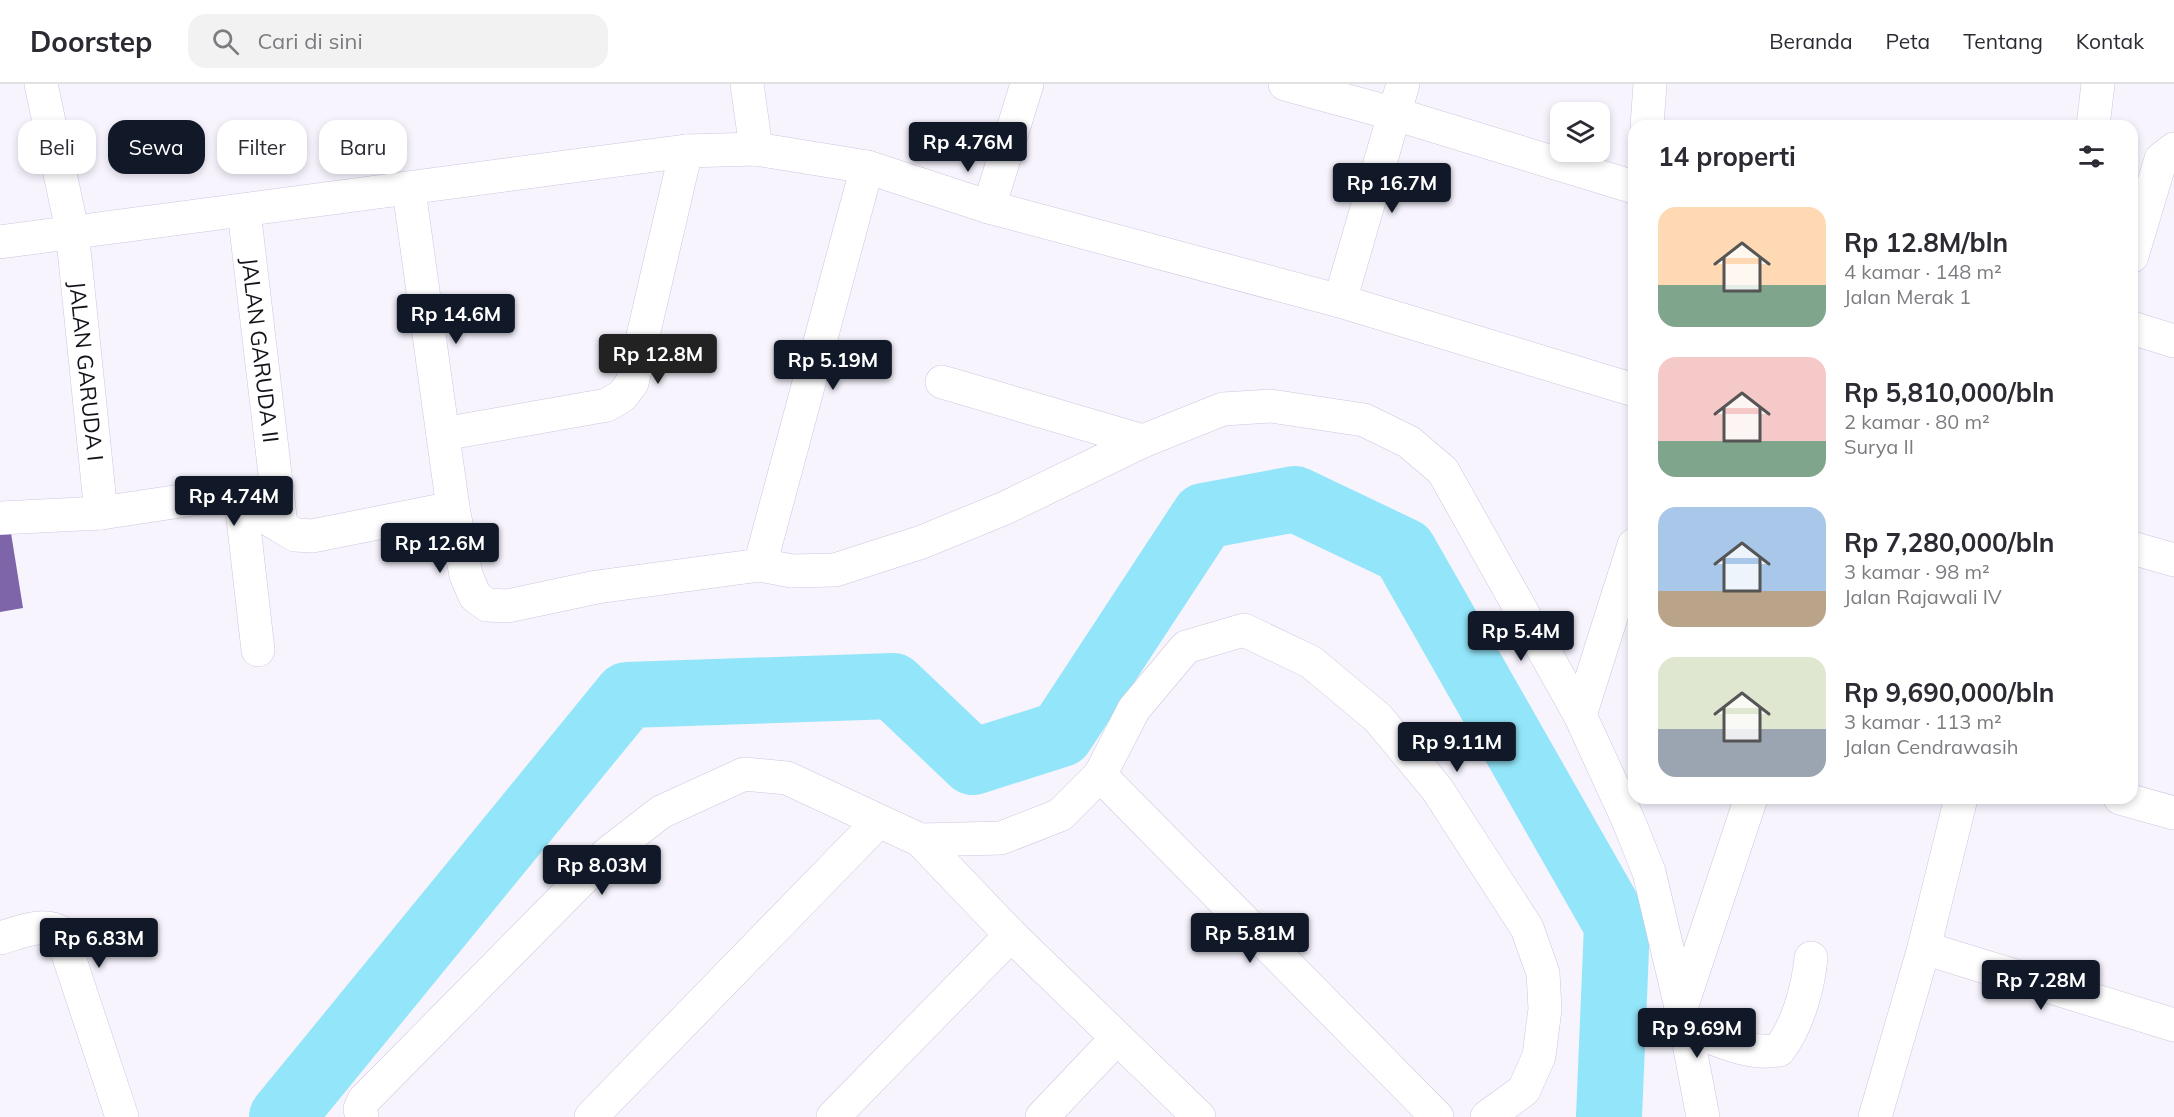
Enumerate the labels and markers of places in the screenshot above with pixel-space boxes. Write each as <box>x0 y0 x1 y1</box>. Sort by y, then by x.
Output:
pin: Rp 4.76M <box>906 122 1030 173</box>
pin: Rp 16.7M <box>1330 163 1454 214</box>
pin: Rp 14.6M <box>394 294 518 345</box>
pin: Rp 12.8M <box>596 334 720 385</box>
pin: Rp 5.19M <box>771 340 895 391</box>
pin: Rp 4.74M <box>172 476 296 527</box>
pin: Rp 12.6M <box>378 523 502 574</box>
pin: Rp 5.4M <box>1466 611 1576 662</box>
pin: Rp 9.11M <box>1395 722 1519 773</box>
pin: Rp 8.03M <box>540 845 664 896</box>
pin: Rp 5.81M <box>1188 913 1312 964</box>
pin: Rp 6.83M <box>37 918 161 969</box>
pin: Rp 7.28M <box>1979 960 2103 1011</box>
pin: Rp 9.69M <box>1635 1008 1759 1059</box>

